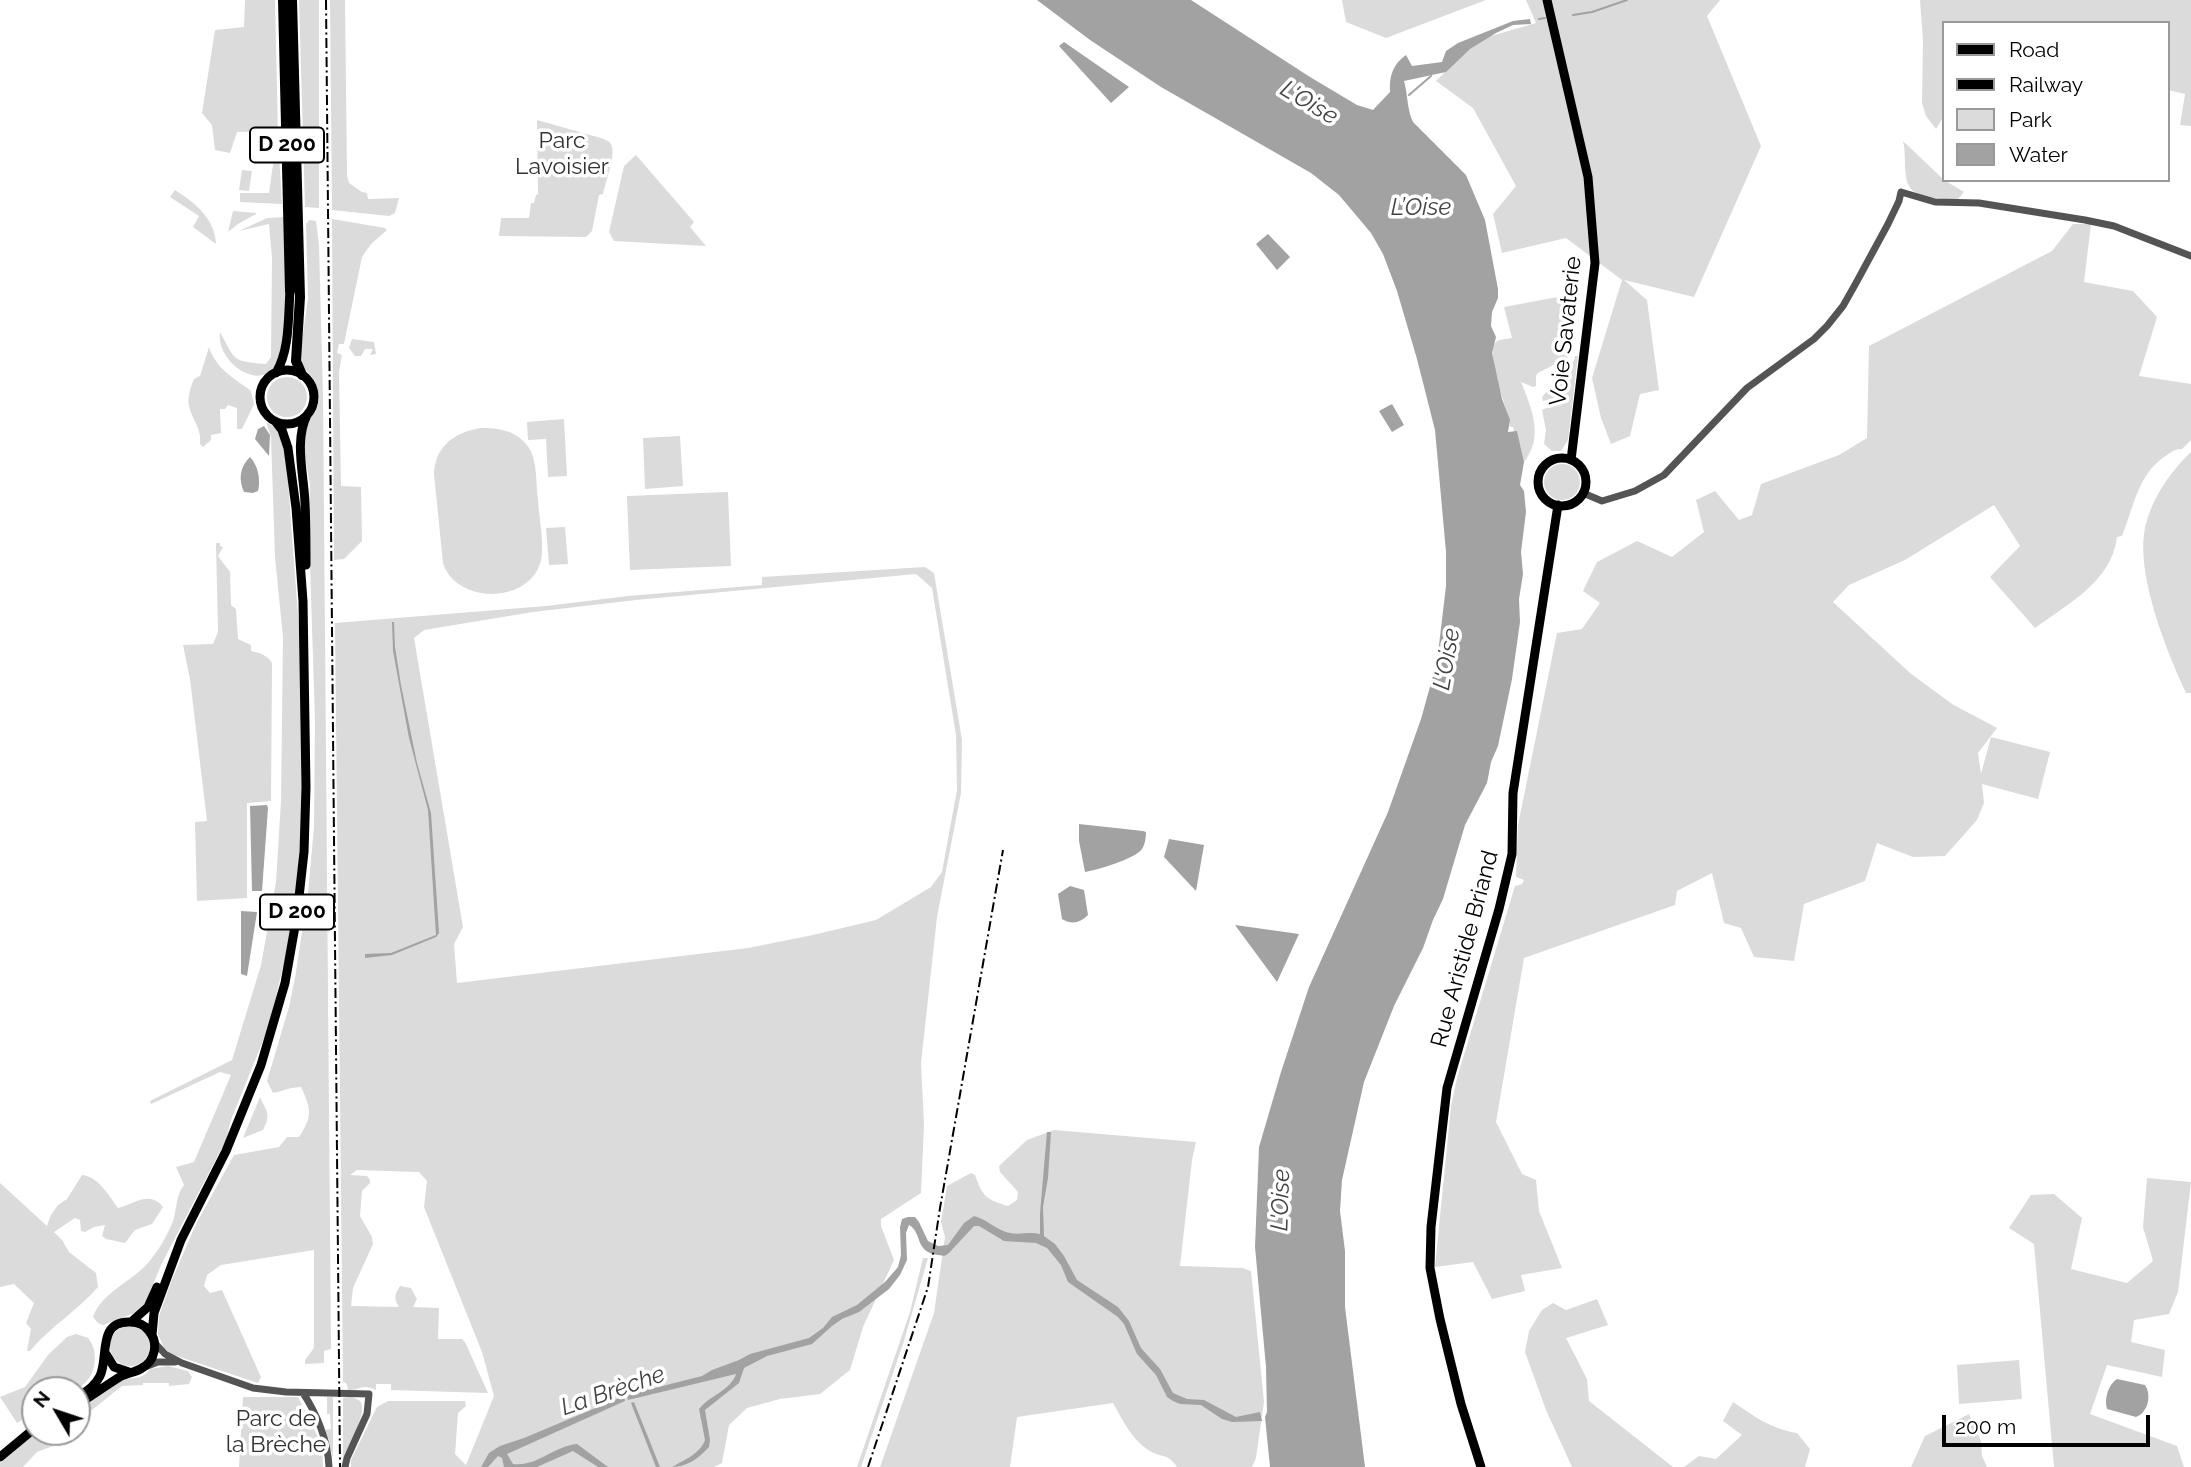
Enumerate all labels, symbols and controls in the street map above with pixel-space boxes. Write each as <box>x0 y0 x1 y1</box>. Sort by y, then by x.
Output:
legend <box>1942 21 2170 182</box>
text: Road <box>2009 37 2059 62</box>
text: Railway <box>2009 72 2083 97</box>
water label: L'Oise <box>1275 75 1343 131</box>
text: Park <box>2009 107 2052 132</box>
park label: Parc Lavoisier <box>515 127 609 181</box>
road number: D 200 <box>250 128 324 162</box>
text: Water <box>2009 142 2068 167</box>
water label: L’Oise <box>1391 194 1451 222</box>
street label: Voie Savaterie <box>1544 255 1588 407</box>
water label: L'Oise <box>1427 626 1467 692</box>
street label: Rue Aristide Briand <box>1425 848 1505 1050</box>
road number: D 200 <box>260 894 334 930</box>
water label: L'Oise <box>1266 1168 1296 1232</box>
water label: La Brèche <box>557 1360 669 1422</box>
north arrow <box>21 1376 91 1446</box>
text: N <box>28 1386 54 1412</box>
scale bar <box>1946 1400 2154 1444</box>
park label: Parc de la Brèche <box>226 1405 326 1459</box>
text: 200 m <box>1955 1414 2016 1439</box>

